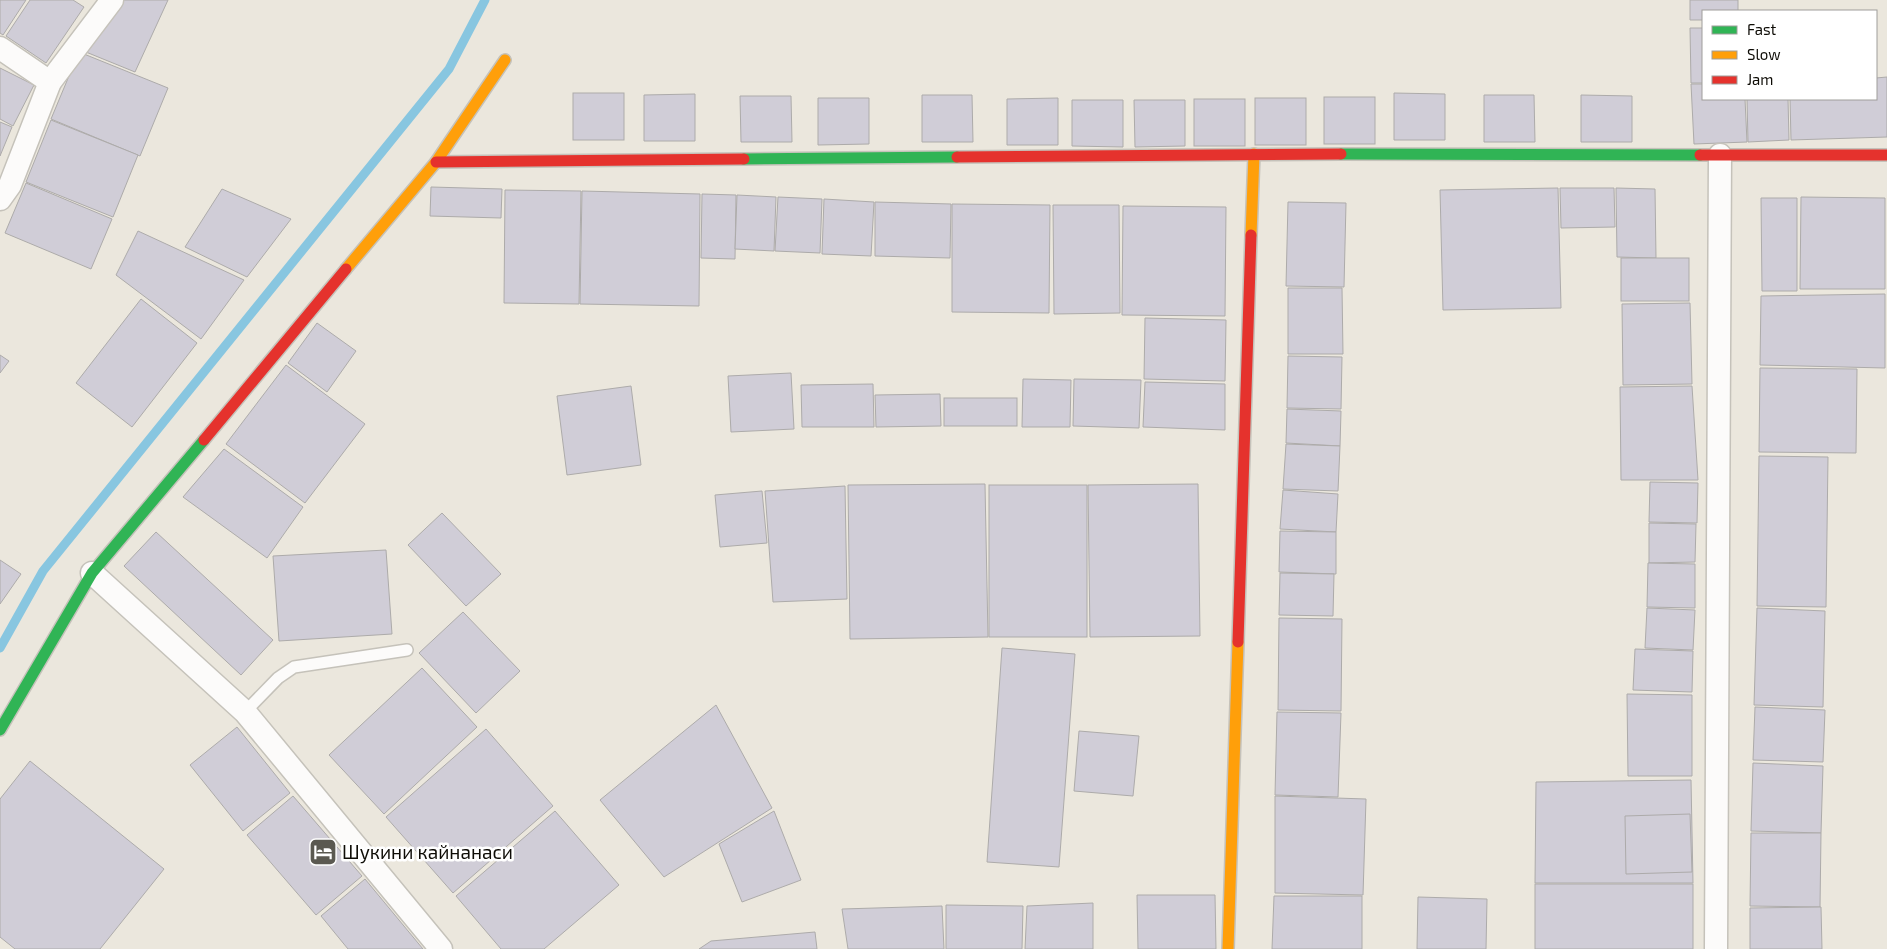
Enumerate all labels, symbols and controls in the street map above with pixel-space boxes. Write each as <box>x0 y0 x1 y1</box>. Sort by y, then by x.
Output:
legend <box>1702 10 1877 100</box>
text: Fast <box>1747 20 1777 38</box>
text: Slow <box>1747 45 1781 63</box>
text: Jam <box>1747 70 1773 88</box>
hotel icon: Шукини кайнанаси <box>308 837 338 867</box>
place label: Шукини кайнанаси <box>342 840 513 864</box>

